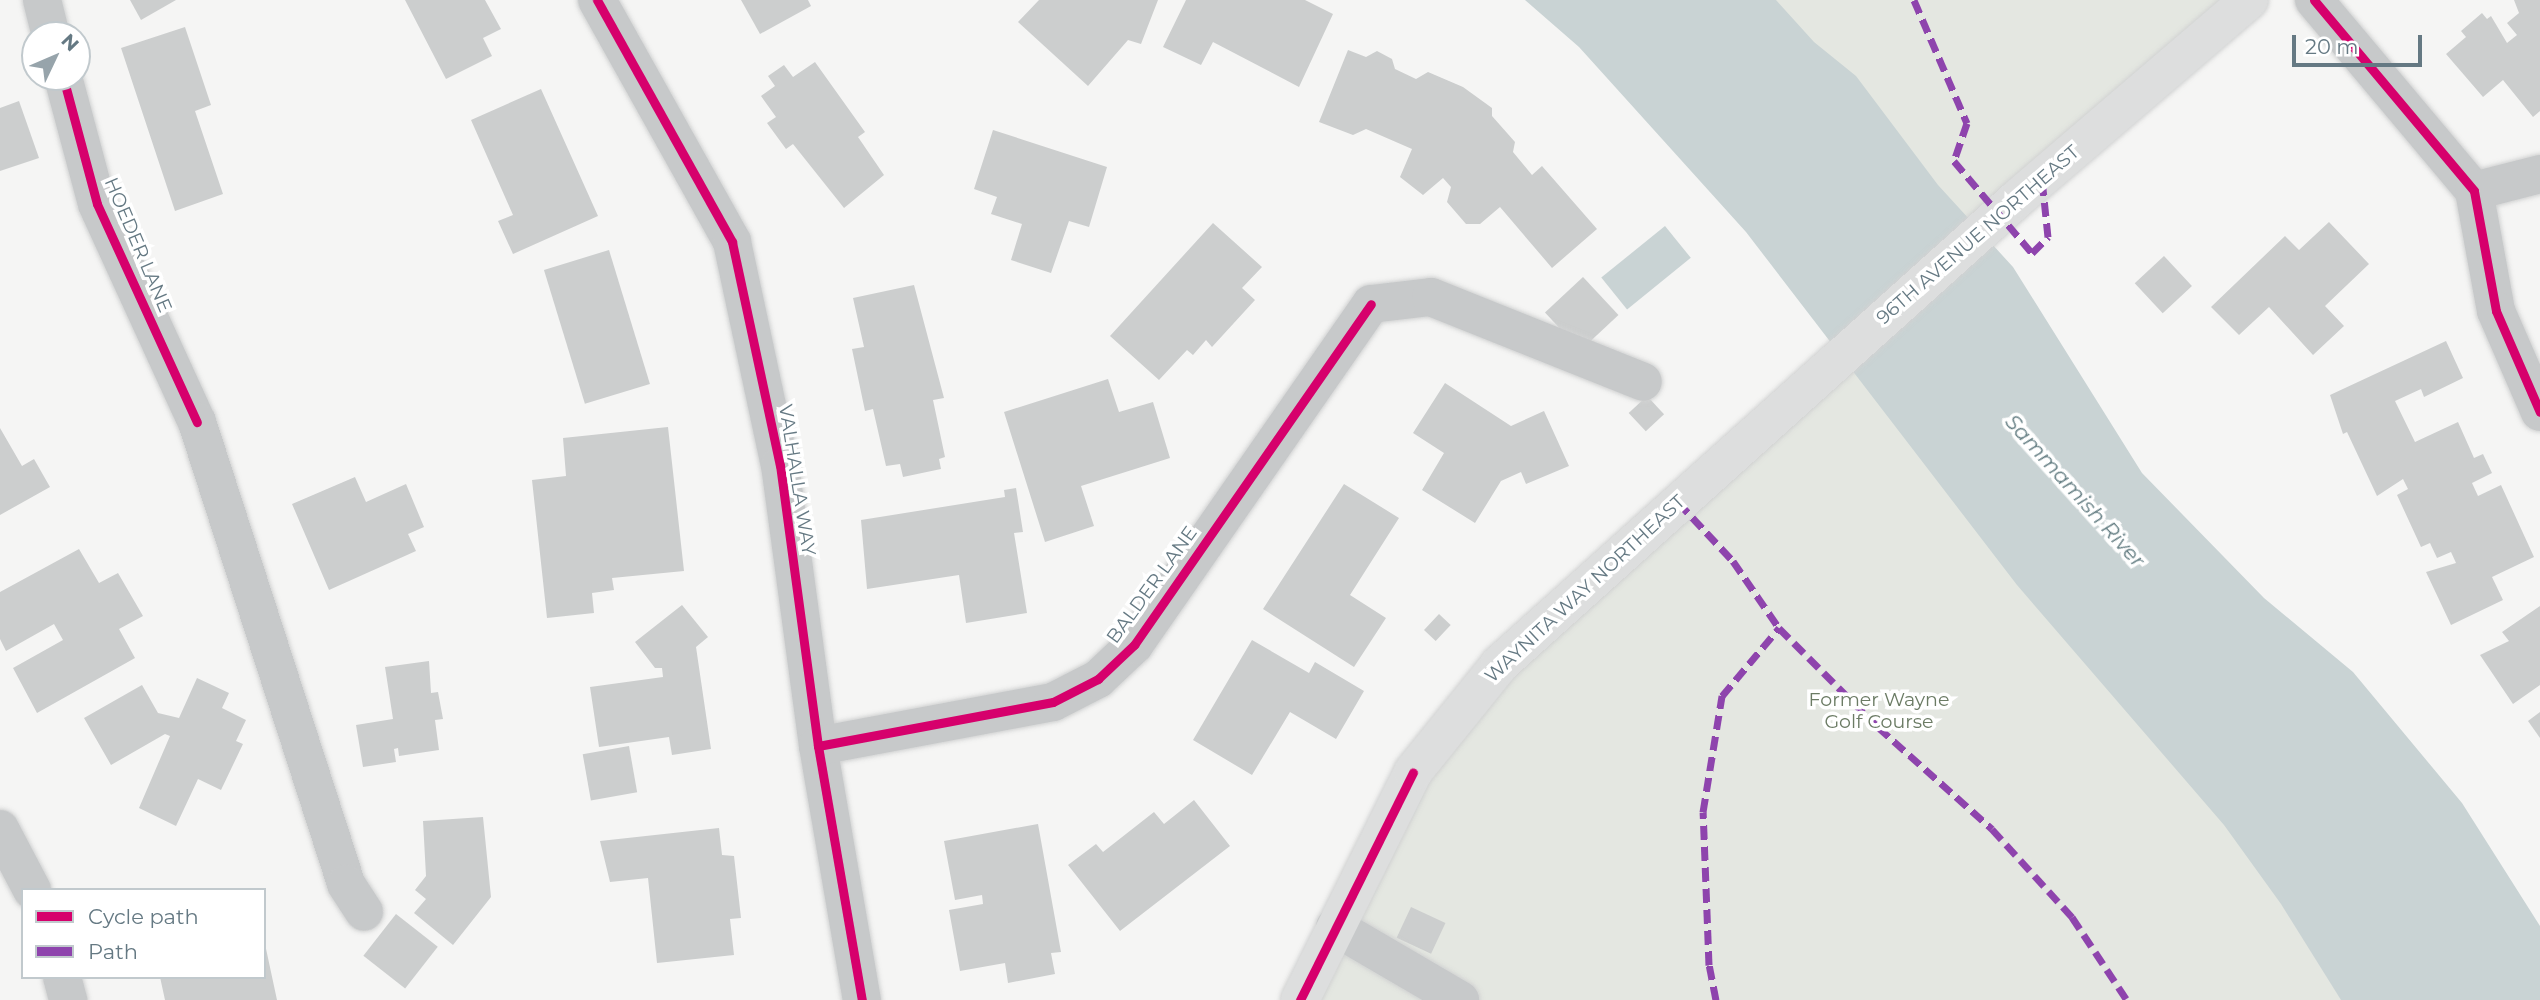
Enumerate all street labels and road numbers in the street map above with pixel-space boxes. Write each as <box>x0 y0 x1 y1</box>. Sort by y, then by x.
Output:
street label: 96TH AVENUE NORTHEAST <box>1872 141 2084 329</box>
street label: HOEDER LANE <box>99 174 177 316</box>
street label: VALHALLA WAY <box>774 403 820 557</box>
street label: WAYNITA WAY NORTHEAST <box>1480 490 1690 688</box>
street label: BALDER LANE <box>1102 522 1202 648</box>

